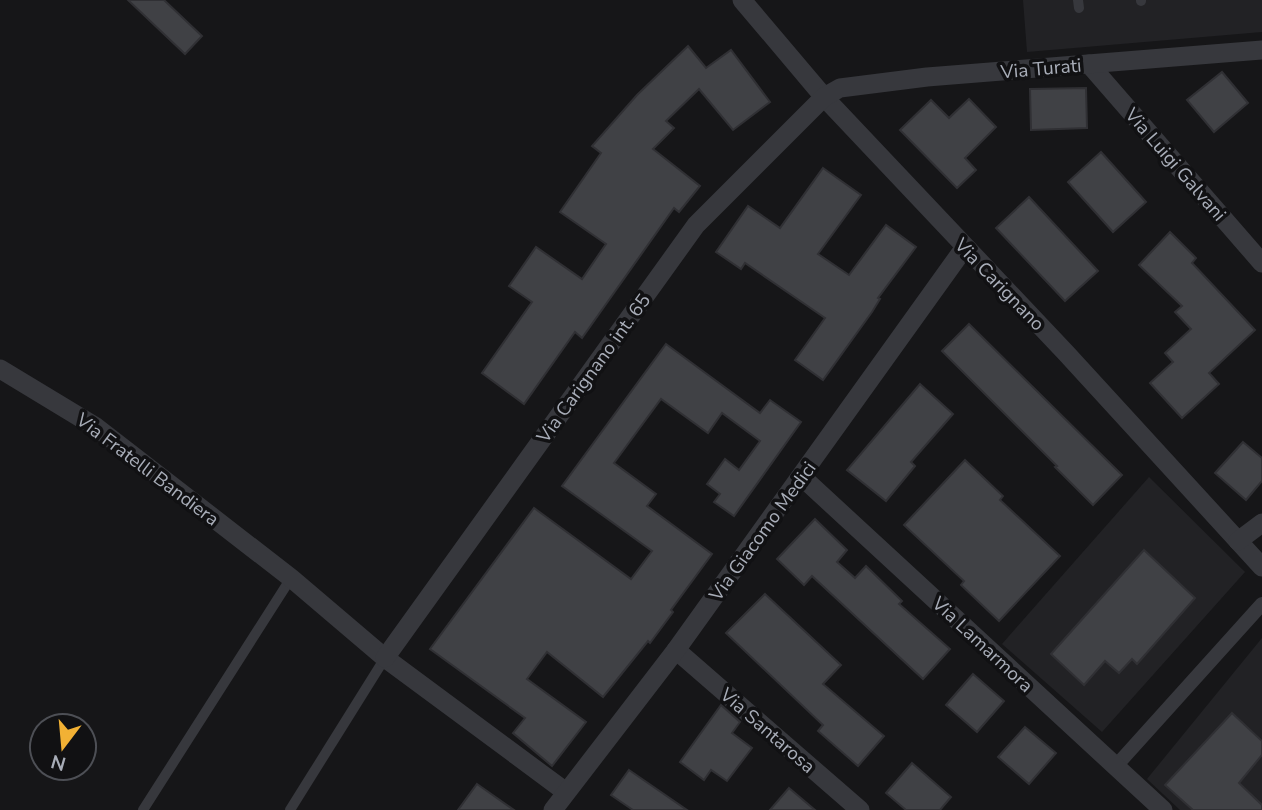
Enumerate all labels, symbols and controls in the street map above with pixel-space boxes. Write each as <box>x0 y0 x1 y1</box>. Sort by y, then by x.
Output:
street label: Via Turati <box>999 53 1083 86</box>
street label: Via Luigi Galvani <box>1118 102 1232 227</box>
street label: Via Carignano <box>948 232 1050 337</box>
street label: Via Carignano int. 65 <box>530 289 657 449</box>
street label: Via Fratelli Bandiera <box>70 407 224 532</box>
street label: Via Giacomo Medici <box>703 457 822 607</box>
street label: Via Lamarmora <box>925 590 1039 698</box>
street label: Via Santarosa <box>713 682 820 779</box>
north arrow <box>28 712 98 782</box>
text: N <box>48 748 69 777</box>

